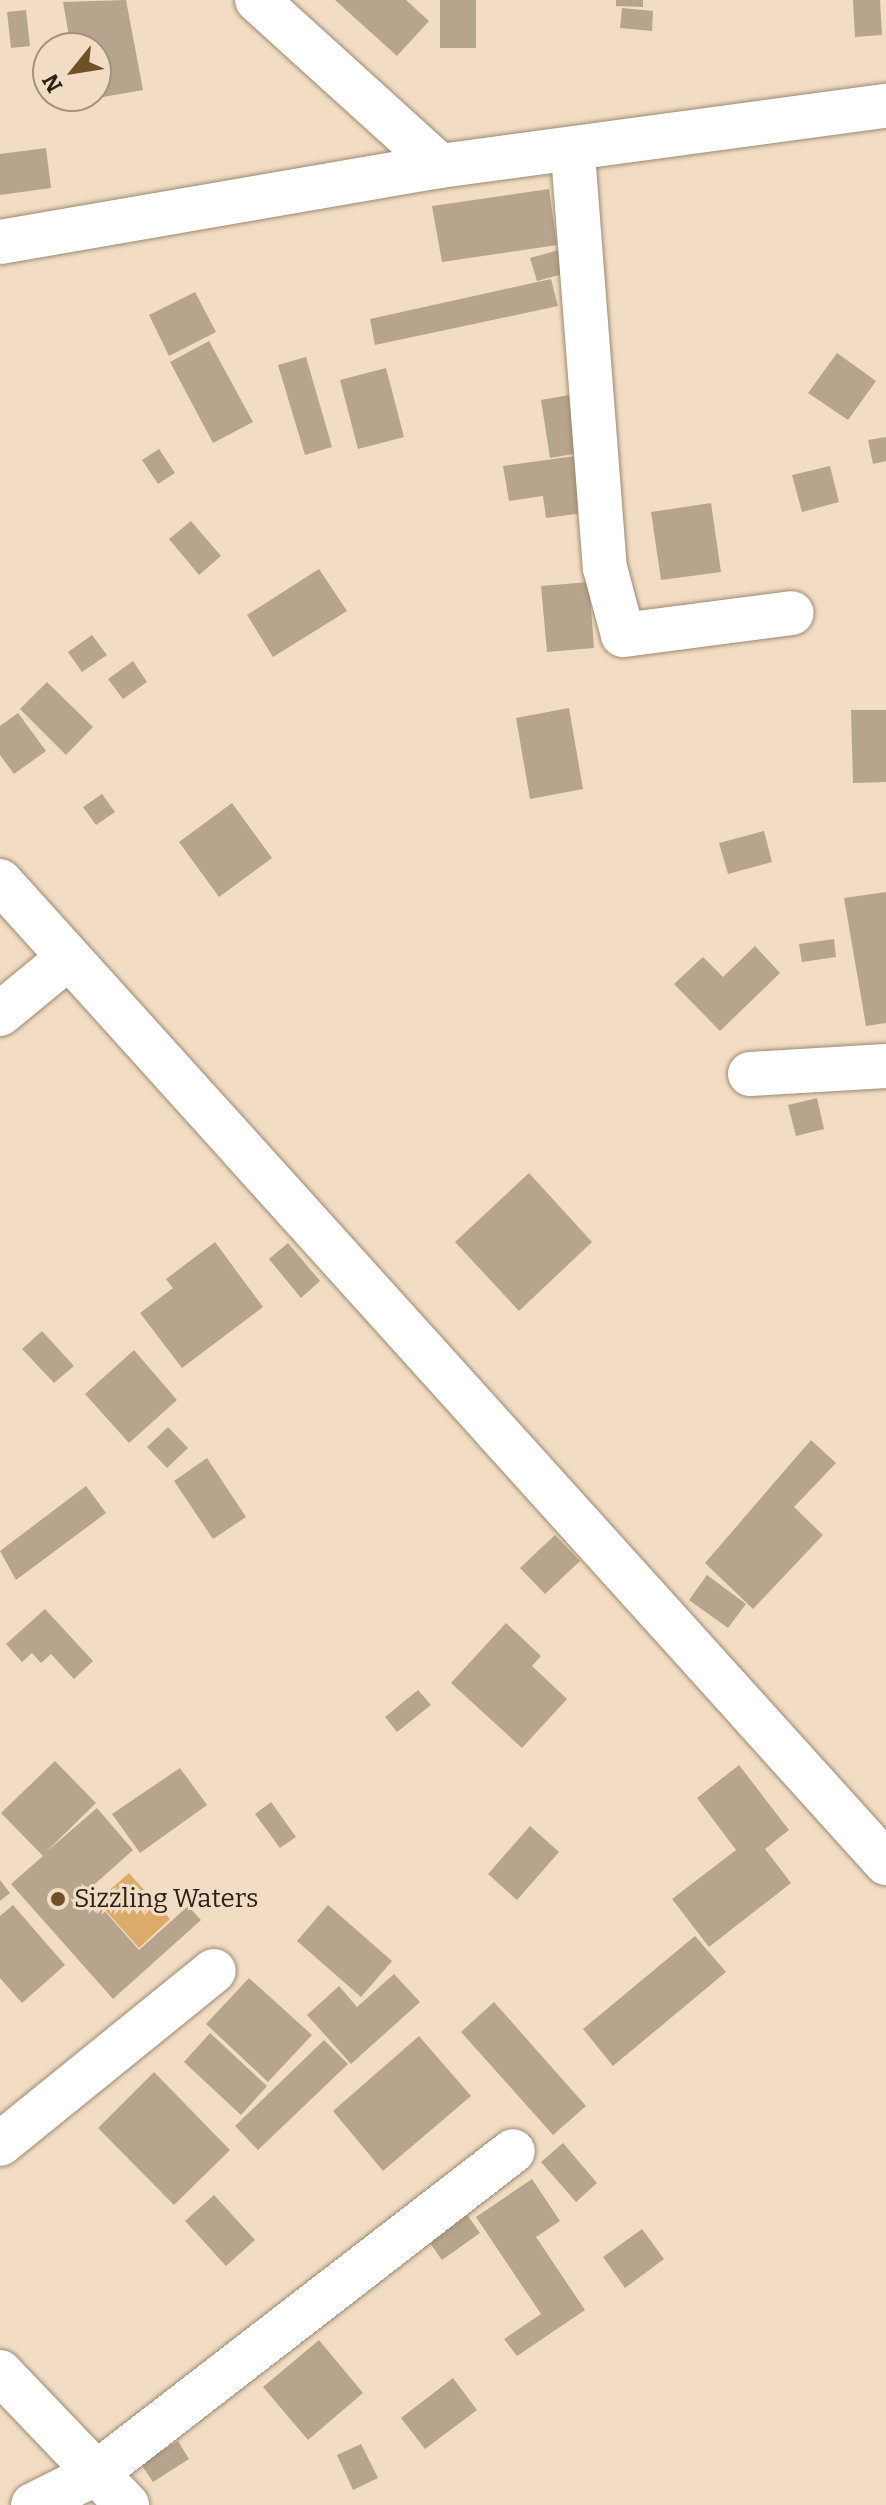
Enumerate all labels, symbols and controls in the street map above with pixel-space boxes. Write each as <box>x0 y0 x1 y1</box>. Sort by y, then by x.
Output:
north arrow <box>32 32 112 112</box>
text: N <box>37 69 68 97</box>
place label: Sizzling Waters <box>74 1883 258 1915</box>
marker: Sizzling Waters <box>49 1890 67 1908</box>

